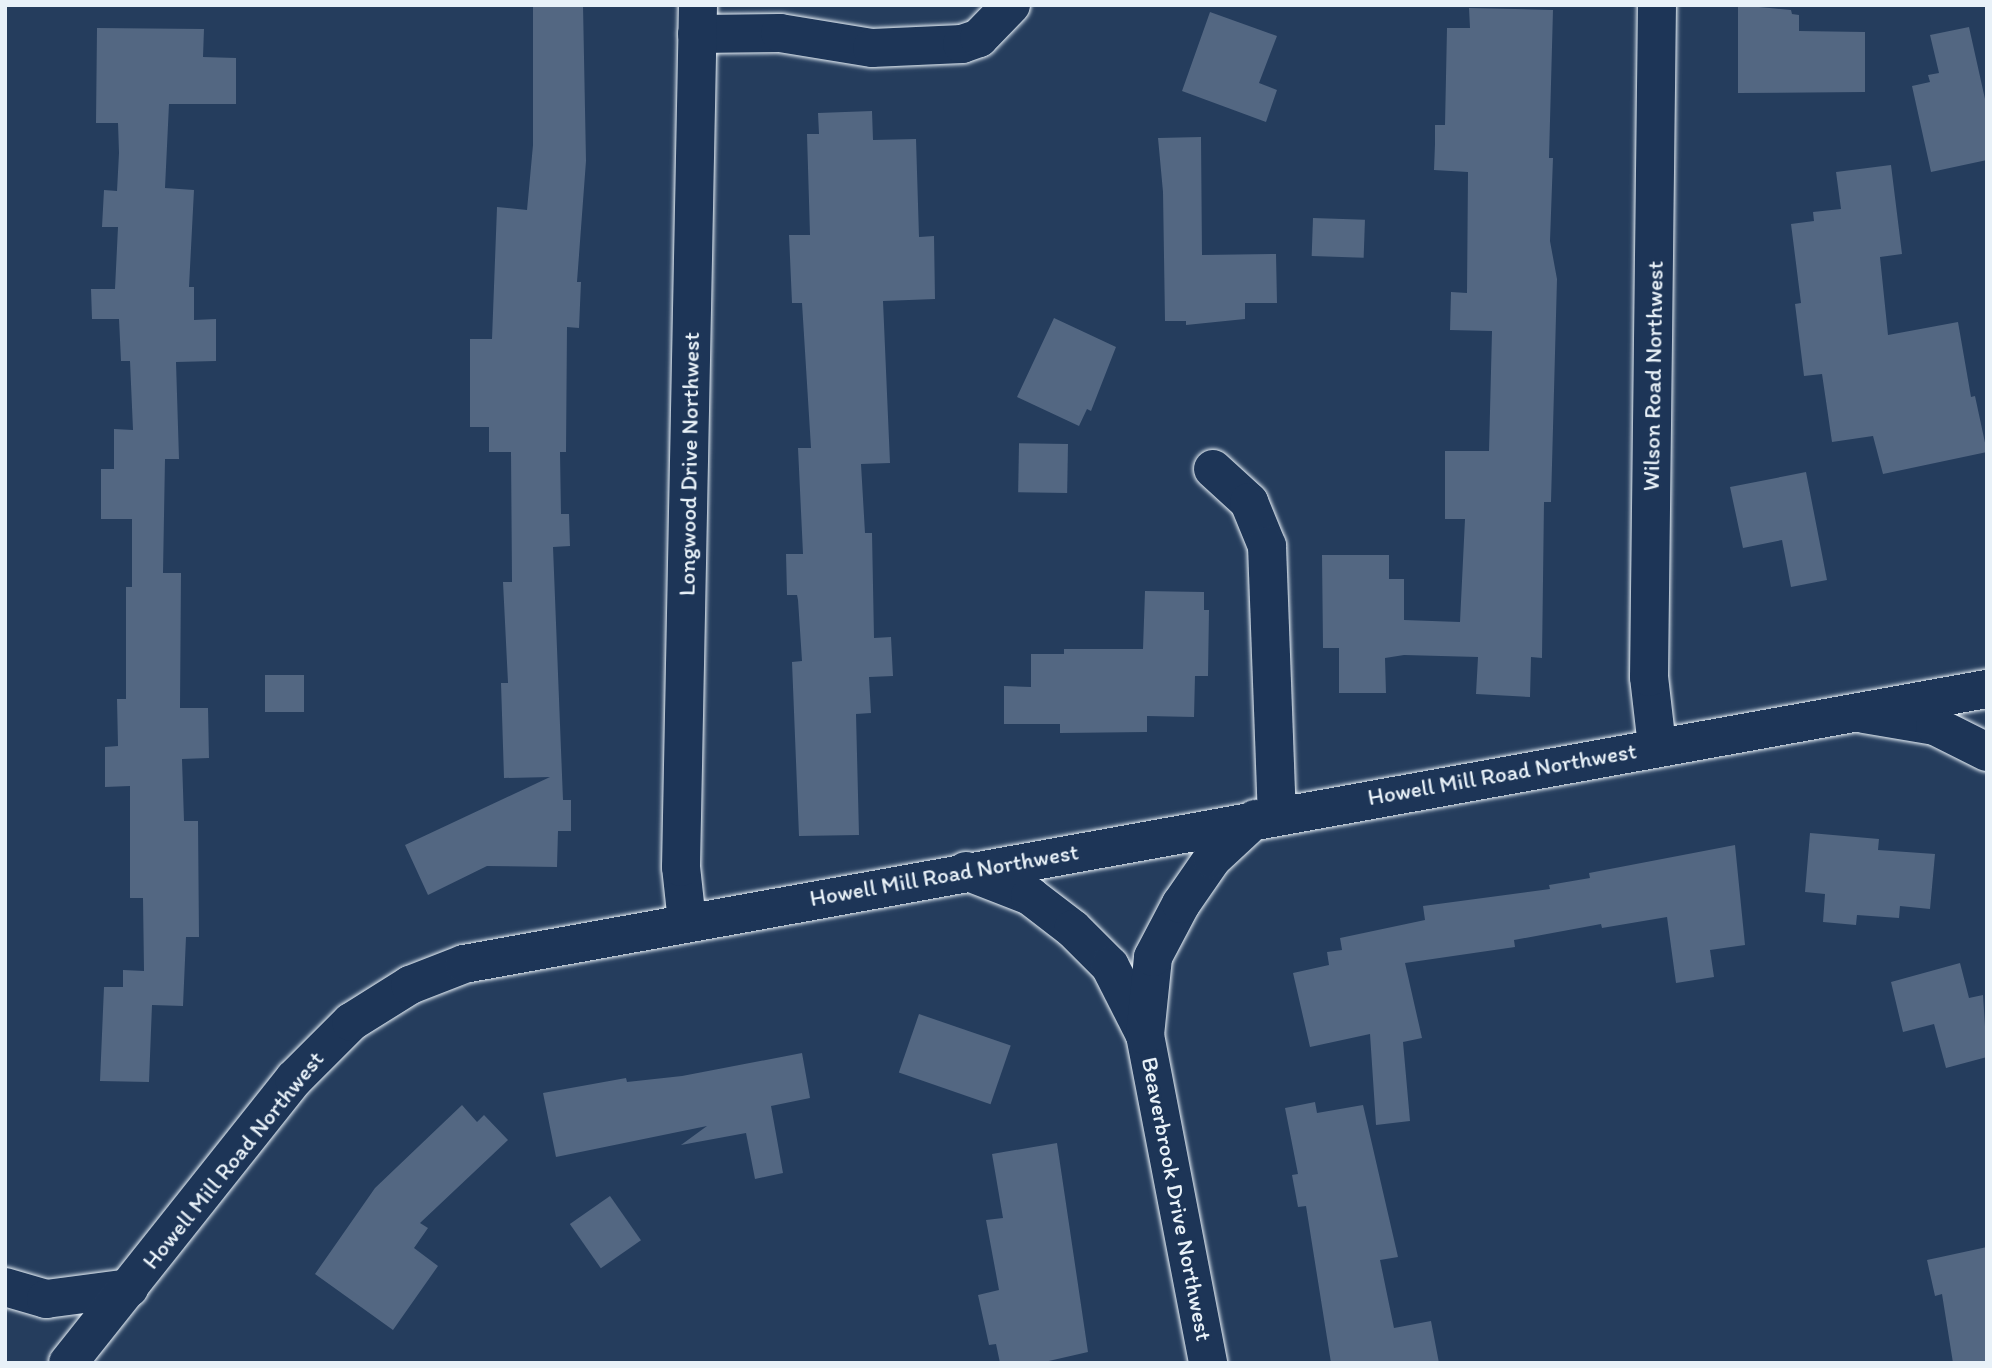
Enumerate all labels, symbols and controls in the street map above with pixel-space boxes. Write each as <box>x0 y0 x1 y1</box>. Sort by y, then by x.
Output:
street label: Wilson Road Northwest <box>1637 261 1669 491</box>
street label: Longwood Drive Northwest <box>673 331 705 597</box>
street label: Howell Mill Road Northwest <box>1366 737 1638 811</box>
street label: Howell Mill Road Northwest <box>808 838 1080 912</box>
street label: Howell Mill Road Northwest <box>137 1046 329 1274</box>
street label: Beaverbrook Drive Northwest <box>1136 1055 1218 1343</box>

